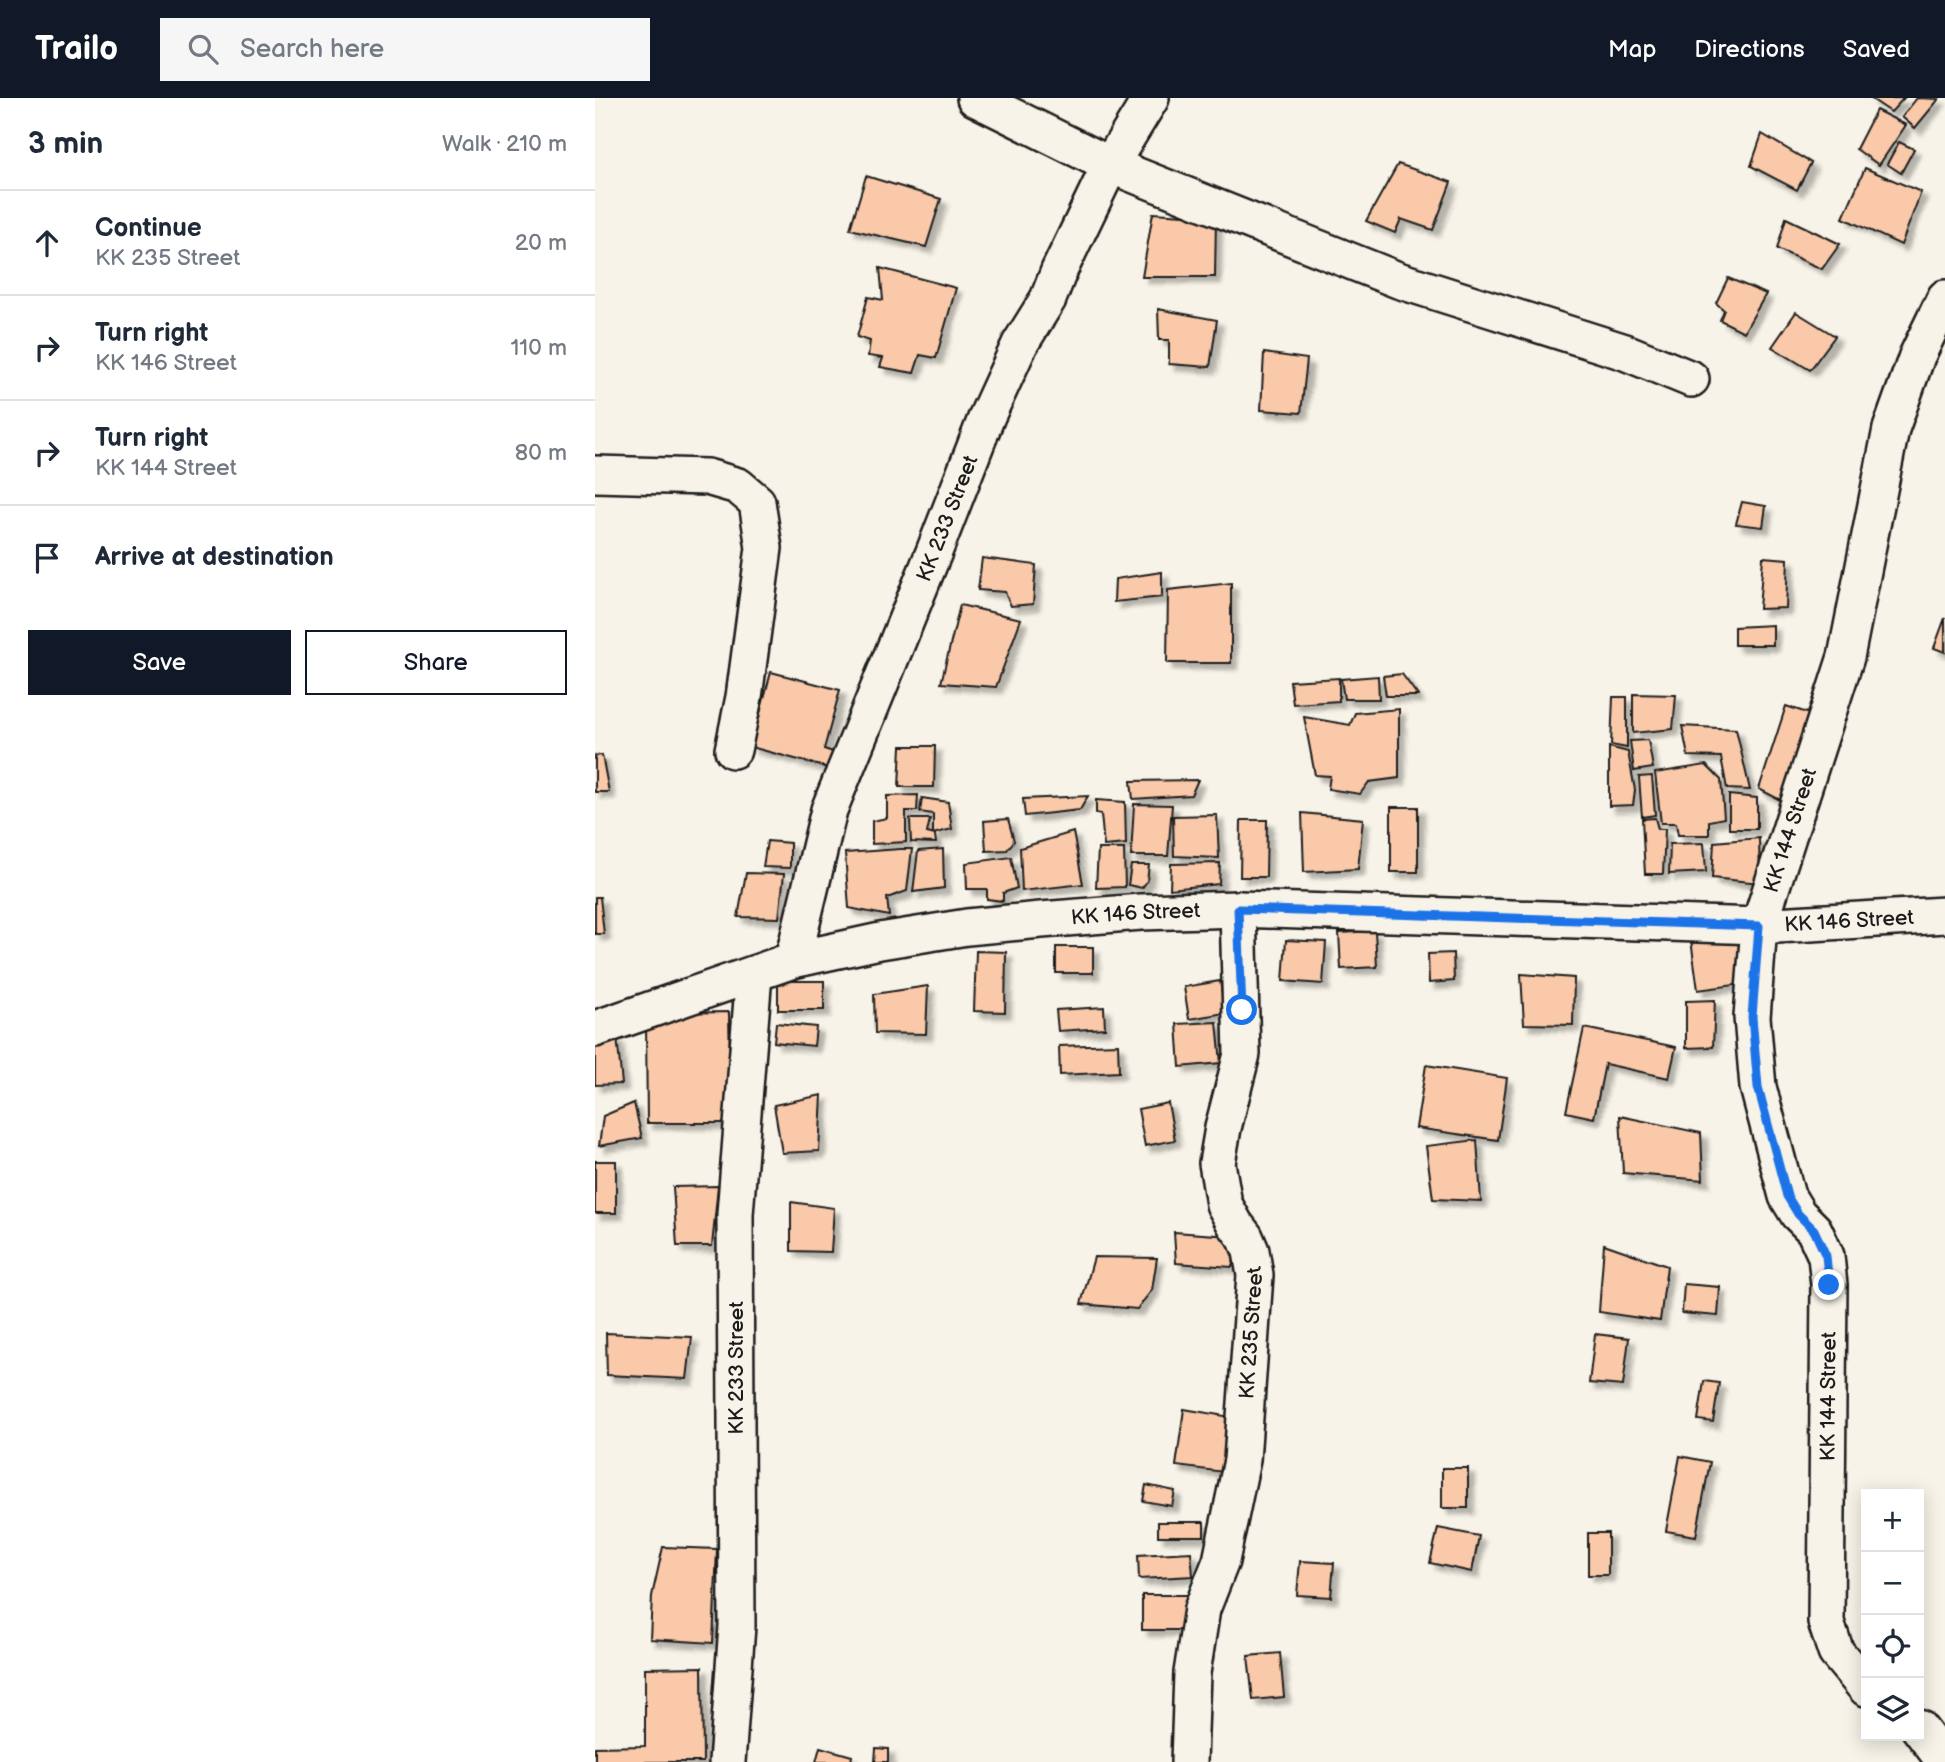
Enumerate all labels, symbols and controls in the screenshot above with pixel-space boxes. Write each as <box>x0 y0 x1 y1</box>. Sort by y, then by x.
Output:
search box <box>160 18 650 81</box>
text: Trailo <box>35 29 118 69</box>
icon: search <box>184 30 222 68</box>
text: Search here <box>240 34 384 65</box>
text: Map <box>1608 35 1656 64</box>
text: Directions <box>1694 35 1805 64</box>
text: Saved <box>1843 35 1910 64</box>
text: 3 min <box>28 126 103 162</box>
text: Walk · 210 m <box>442 130 567 158</box>
text: Continue <box>95 213 202 244</box>
icon: ahead <box>28 224 66 262</box>
text: 20 m <box>515 229 567 257</box>
text: KK 235 Street <box>95 244 240 272</box>
text: Turn right <box>95 318 208 349</box>
icon: right <box>28 329 66 367</box>
text: 110 m <box>510 334 567 362</box>
text: KK 146 Street <box>95 349 237 377</box>
text: Turn right <box>95 423 208 454</box>
icon: right <box>28 434 66 472</box>
text: 80 m <box>515 439 567 467</box>
street label: KK 233 Street <box>911 451 983 585</box>
text: KK 144 Street <box>95 454 237 482</box>
icon: arrive <box>28 539 66 577</box>
text: Arrive at destination <box>95 542 334 573</box>
button: Save <box>28 630 291 695</box>
button: Share <box>305 630 567 695</box>
street label: KK 144 Street <box>1758 764 1822 896</box>
street label: KK 146 Street <box>1070 898 1201 930</box>
street label: KK 146 Street <box>1784 904 1915 937</box>
route start <box>1226 994 1257 1025</box>
street label: KK 235 Street <box>1234 1264 1268 1400</box>
route end <box>1813 1269 1844 1300</box>
street label: KK 233 Street <box>724 1301 749 1435</box>
street label: KK 144 Street <box>1815 1331 1841 1461</box>
map controls <box>1861 1489 1924 1741</box>
button: + <box>1861 1489 1924 1552</box>
button: − <box>1861 1552 1924 1615</box>
button: locate <box>1861 1615 1924 1678</box>
button: layers <box>1861 1678 1924 1741</box>

